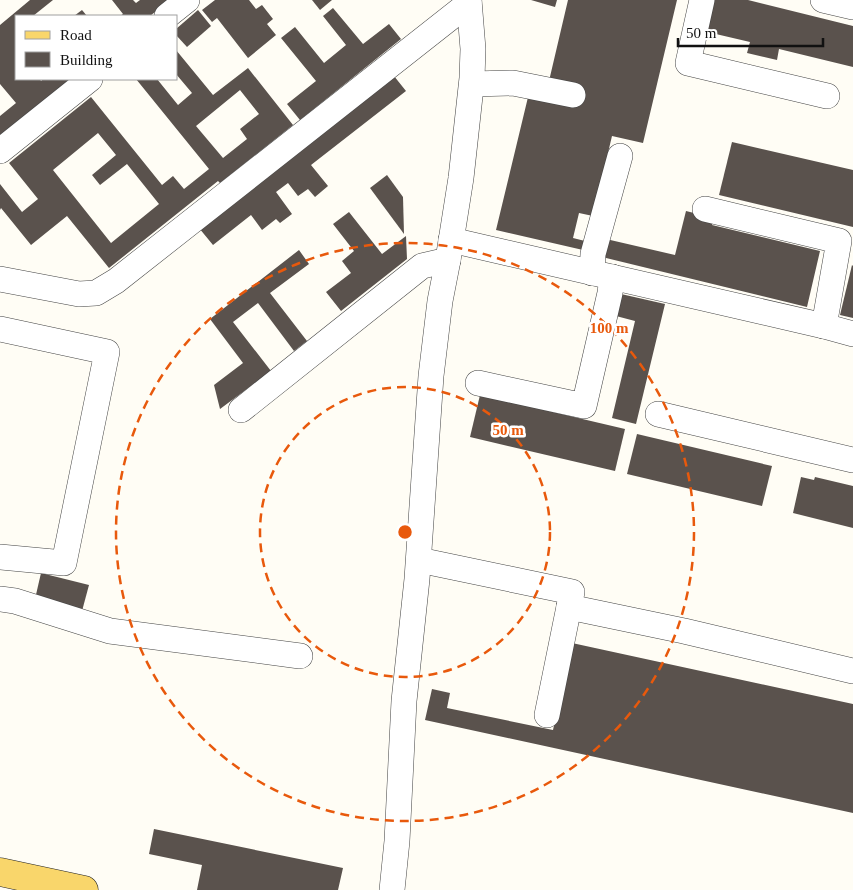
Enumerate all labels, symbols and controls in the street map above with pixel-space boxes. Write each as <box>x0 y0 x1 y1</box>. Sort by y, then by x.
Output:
legend <box>15 15 178 80</box>
scale bar <box>678 15 823 47</box>
text: 50 m <box>686 25 717 41</box>
text: Road <box>60 27 92 43</box>
text: Building <box>60 52 113 68</box>
text: 100 m <box>590 320 629 336</box>
text: 50 m <box>492 422 524 438</box>
centre of rings <box>396 523 414 541</box>

